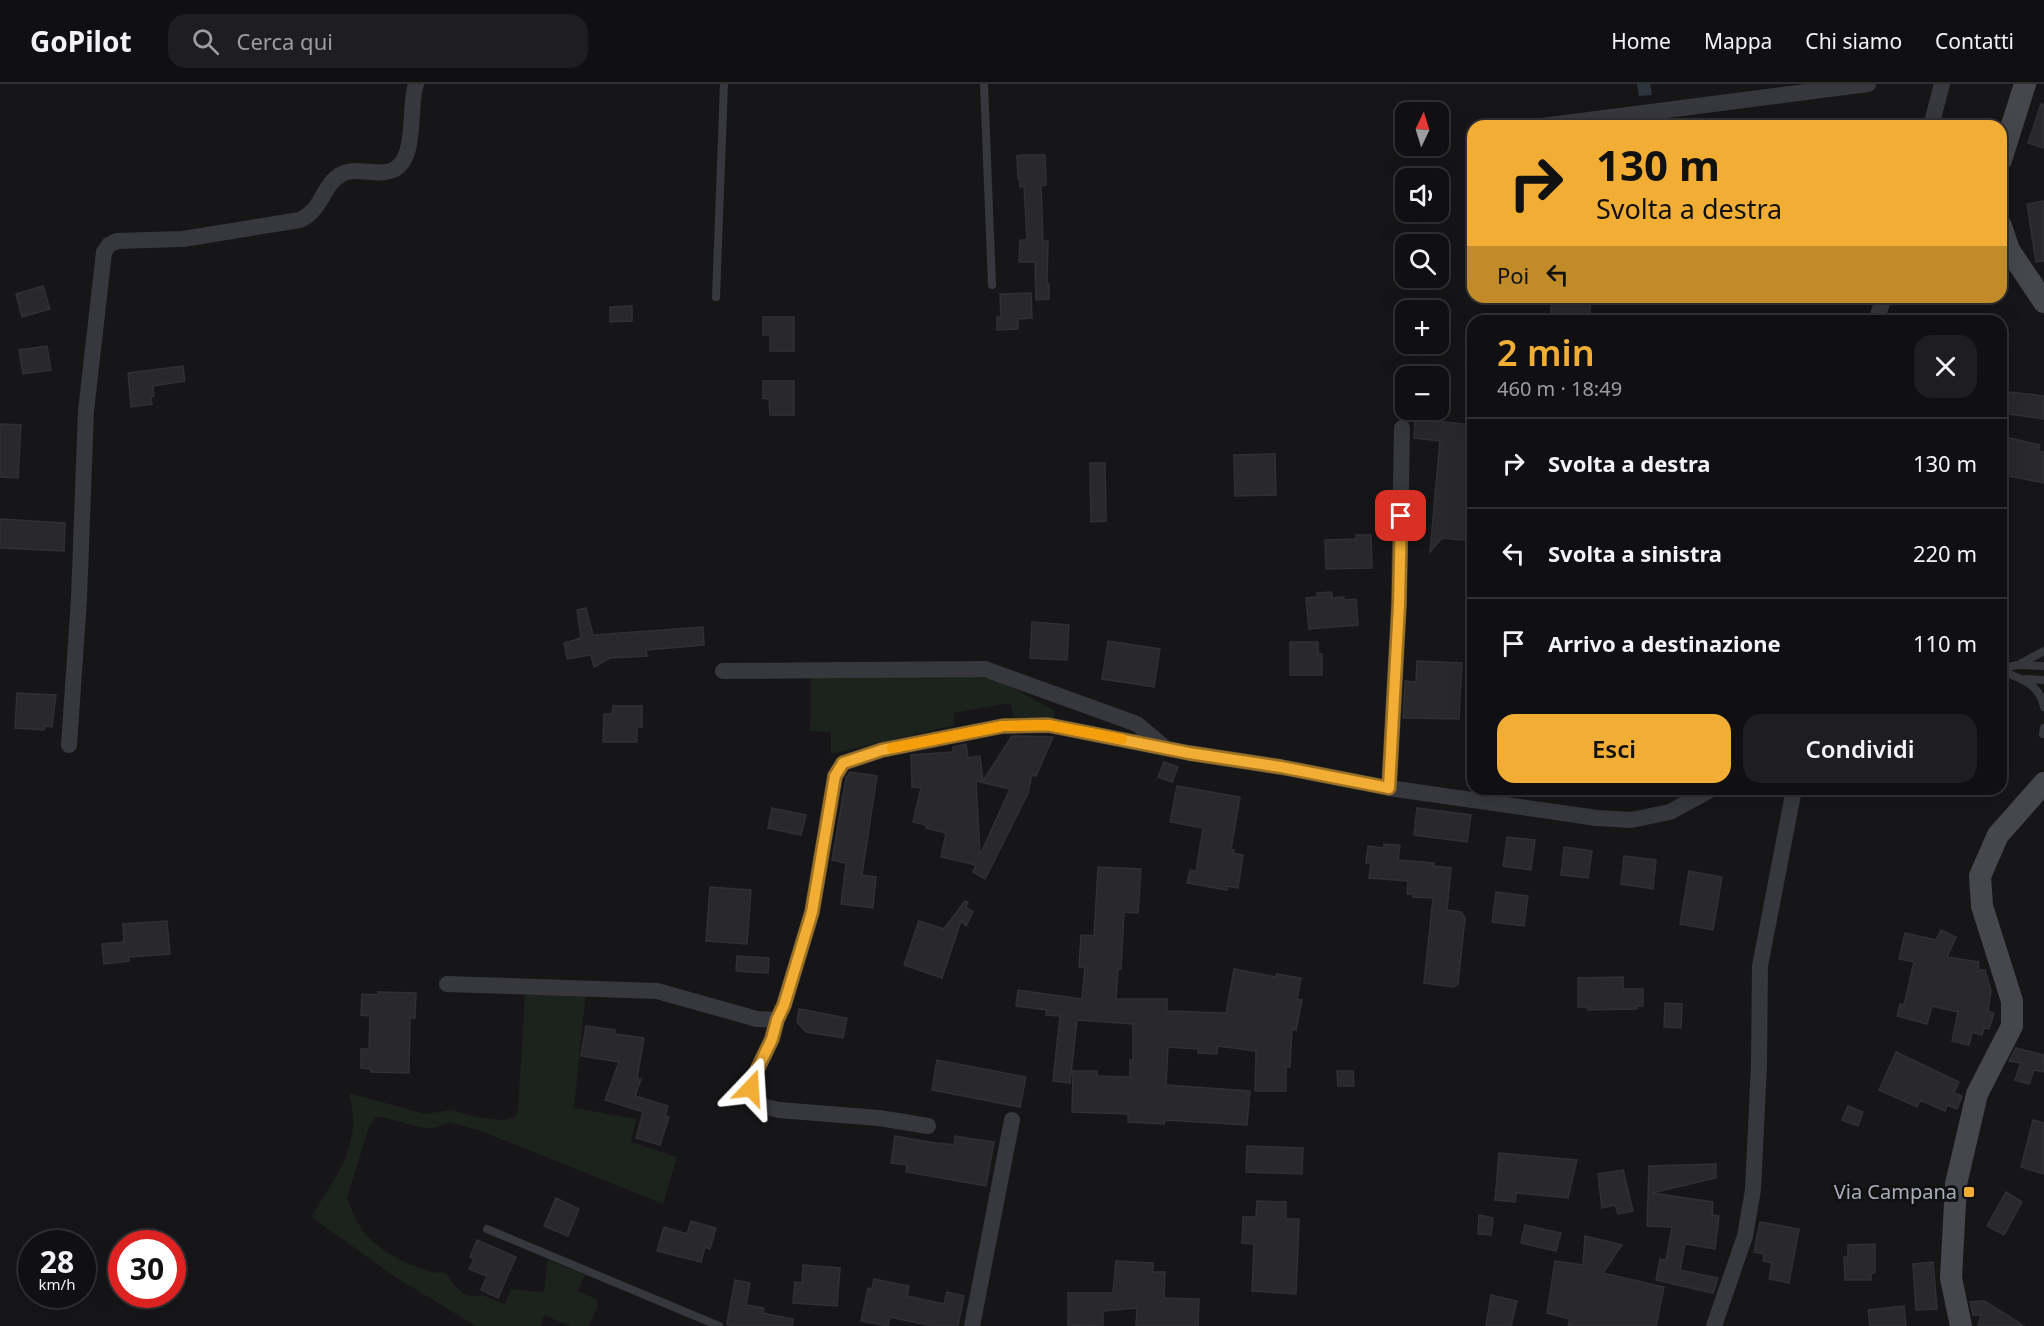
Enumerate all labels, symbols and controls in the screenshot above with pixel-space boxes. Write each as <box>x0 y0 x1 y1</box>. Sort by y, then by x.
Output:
search box <box>168 14 588 68</box>
text: GoPilot <box>30 22 132 60</box>
icon: search <box>189 25 222 58</box>
text: Cerca qui <box>237 26 333 56</box>
text: Home <box>1611 27 1671 55</box>
text: Mappa <box>1704 27 1772 55</box>
text: Chi siamo <box>1805 27 1902 55</box>
text: Contatti <box>1935 27 2014 55</box>
north arrow <box>1395 102 1449 156</box>
map controls <box>1395 102 1449 420</box>
text: 130 m <box>1596 136 1720 193</box>
icon: right <box>1497 144 1575 222</box>
button: sound <box>1395 168 1449 222</box>
text: Svolta a destra <box>1596 190 1782 227</box>
button: search <box>1395 234 1449 288</box>
icon: left <box>1541 258 1574 291</box>
text: Poi <box>1497 260 1529 290</box>
button: + <box>1395 300 1449 354</box>
text: 2 min <box>1497 328 1595 377</box>
button: close <box>1914 335 1977 398</box>
button: − <box>1395 366 1449 420</box>
text: 460 m · 18:49 <box>1497 375 1622 402</box>
icon: right <box>1497 447 1530 480</box>
text: Svolta a destra <box>1548 448 1711 478</box>
text: 130 m <box>1913 448 1977 478</box>
pin <box>1375 490 1426 541</box>
icon: arrive <box>1384 499 1417 532</box>
icon: left <box>1497 537 1530 570</box>
text: Svolta a sinistra <box>1548 538 1722 568</box>
text: 220 m <box>1913 538 1977 568</box>
icon: arrive <box>1497 627 1530 660</box>
text: Arrivo a destinazione <box>1548 628 1781 658</box>
text: 110 m <box>1913 628 1977 658</box>
button: Esci <box>1497 714 1731 783</box>
button: Condividi <box>1743 714 1977 783</box>
position arrow <box>719 1056 783 1120</box>
place label: Via Campana <box>1834 1178 1957 1205</box>
marker: Via Campana <box>1962 1185 1976 1199</box>
speed limit sign: 30 <box>108 1230 186 1308</box>
text: 28 <box>40 1241 74 1282</box>
text: km/h <box>39 1274 75 1294</box>

